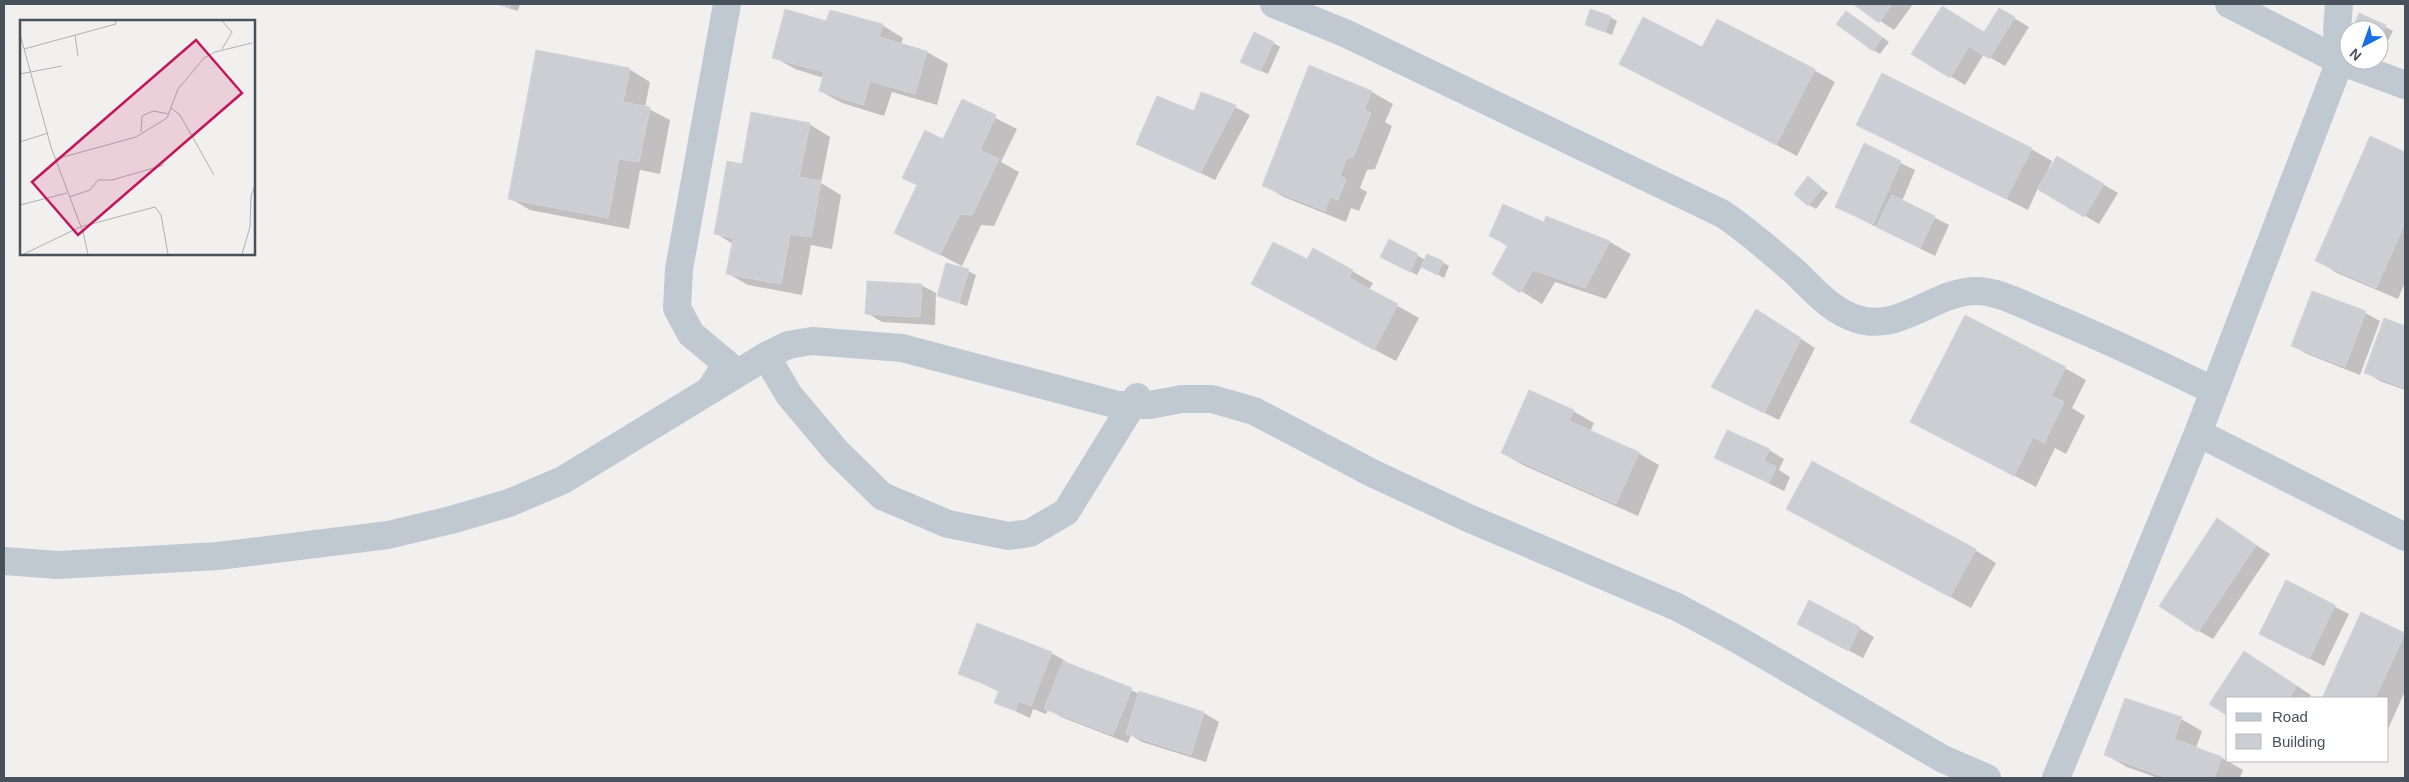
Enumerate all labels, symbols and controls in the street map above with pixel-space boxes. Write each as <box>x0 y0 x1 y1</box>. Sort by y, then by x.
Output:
inset map <box>20 20 255 255</box>
north arrow <box>2339 20 2389 70</box>
text: N <box>2346 45 2365 64</box>
legend <box>2226 697 2389 762</box>
text: Road <box>2272 708 2308 725</box>
text: Building <box>2272 733 2325 750</box>

